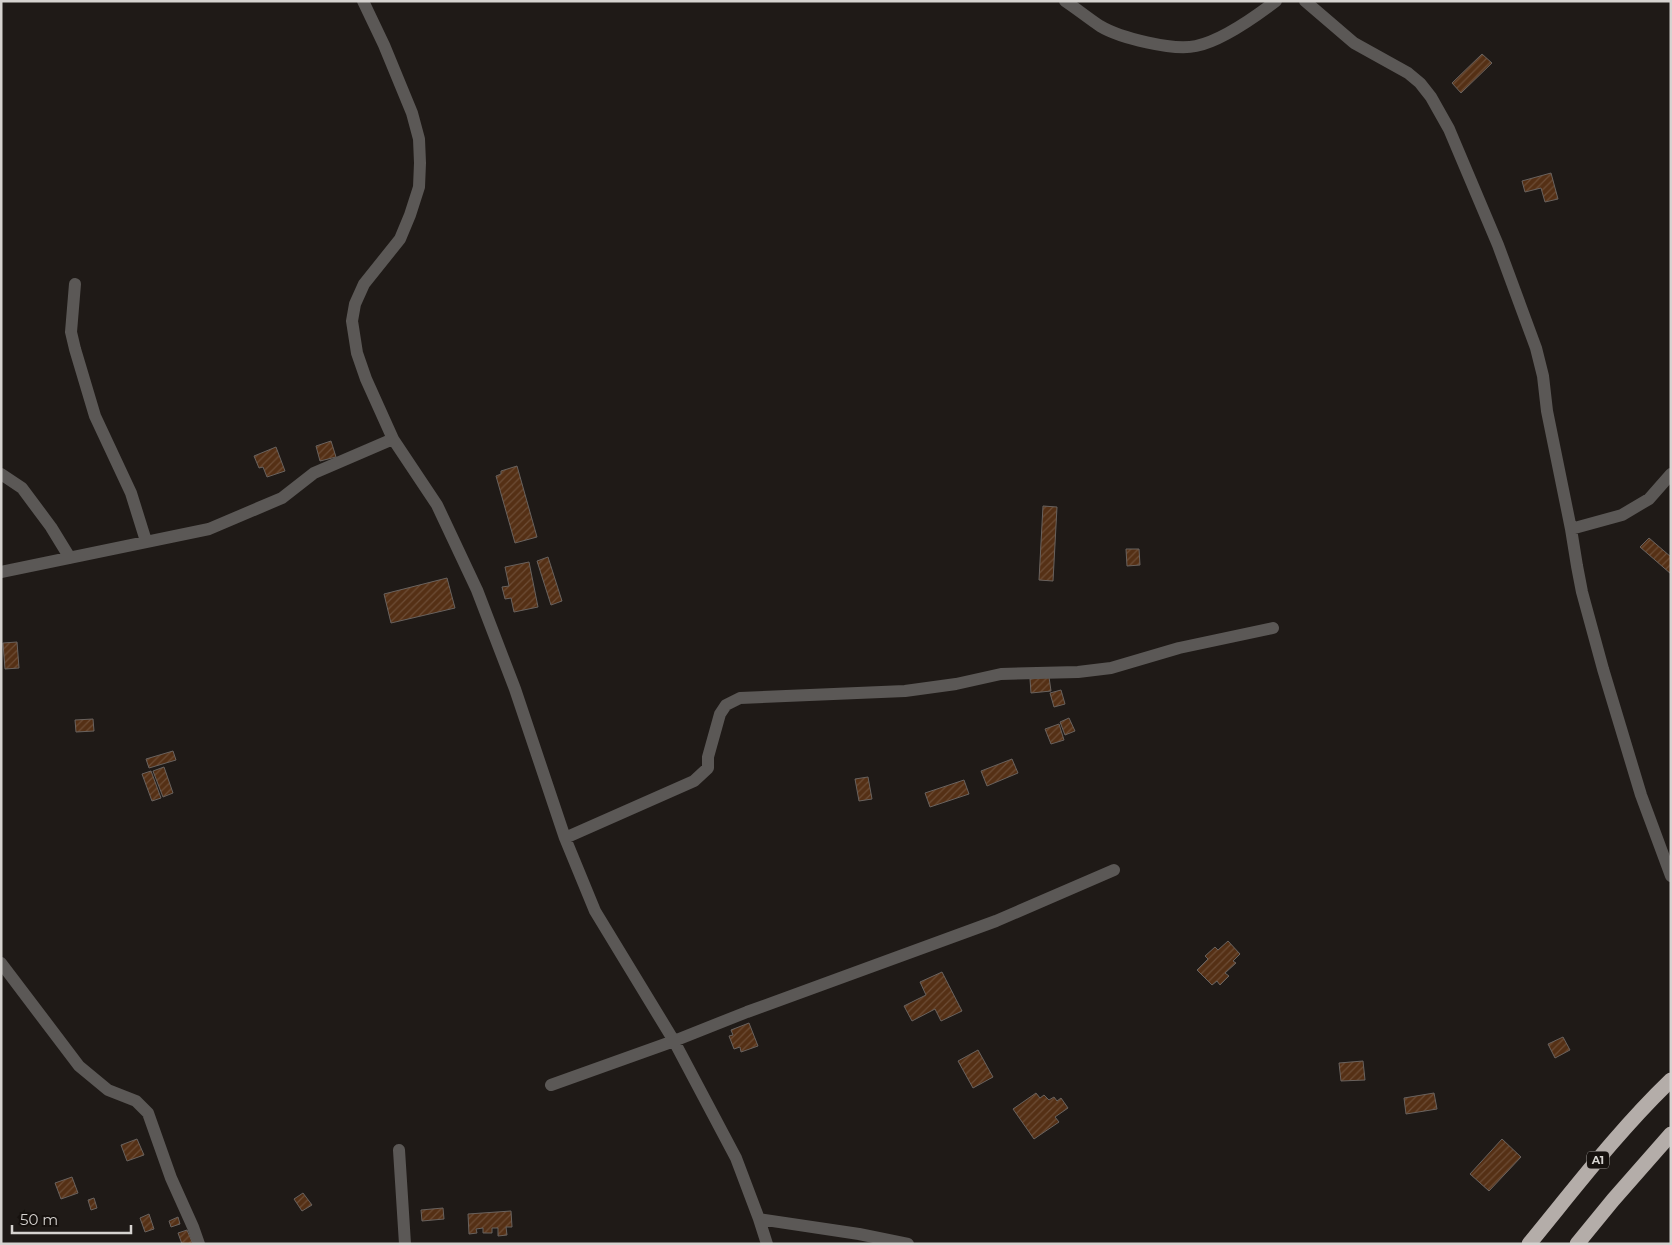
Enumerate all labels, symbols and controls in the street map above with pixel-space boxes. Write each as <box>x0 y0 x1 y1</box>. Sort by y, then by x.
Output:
road number: A1 <box>1587 1152 1609 1168</box>
scale bar <box>12 1202 131 1234</box>
text: 50 m <box>20 1210 58 1229</box>

